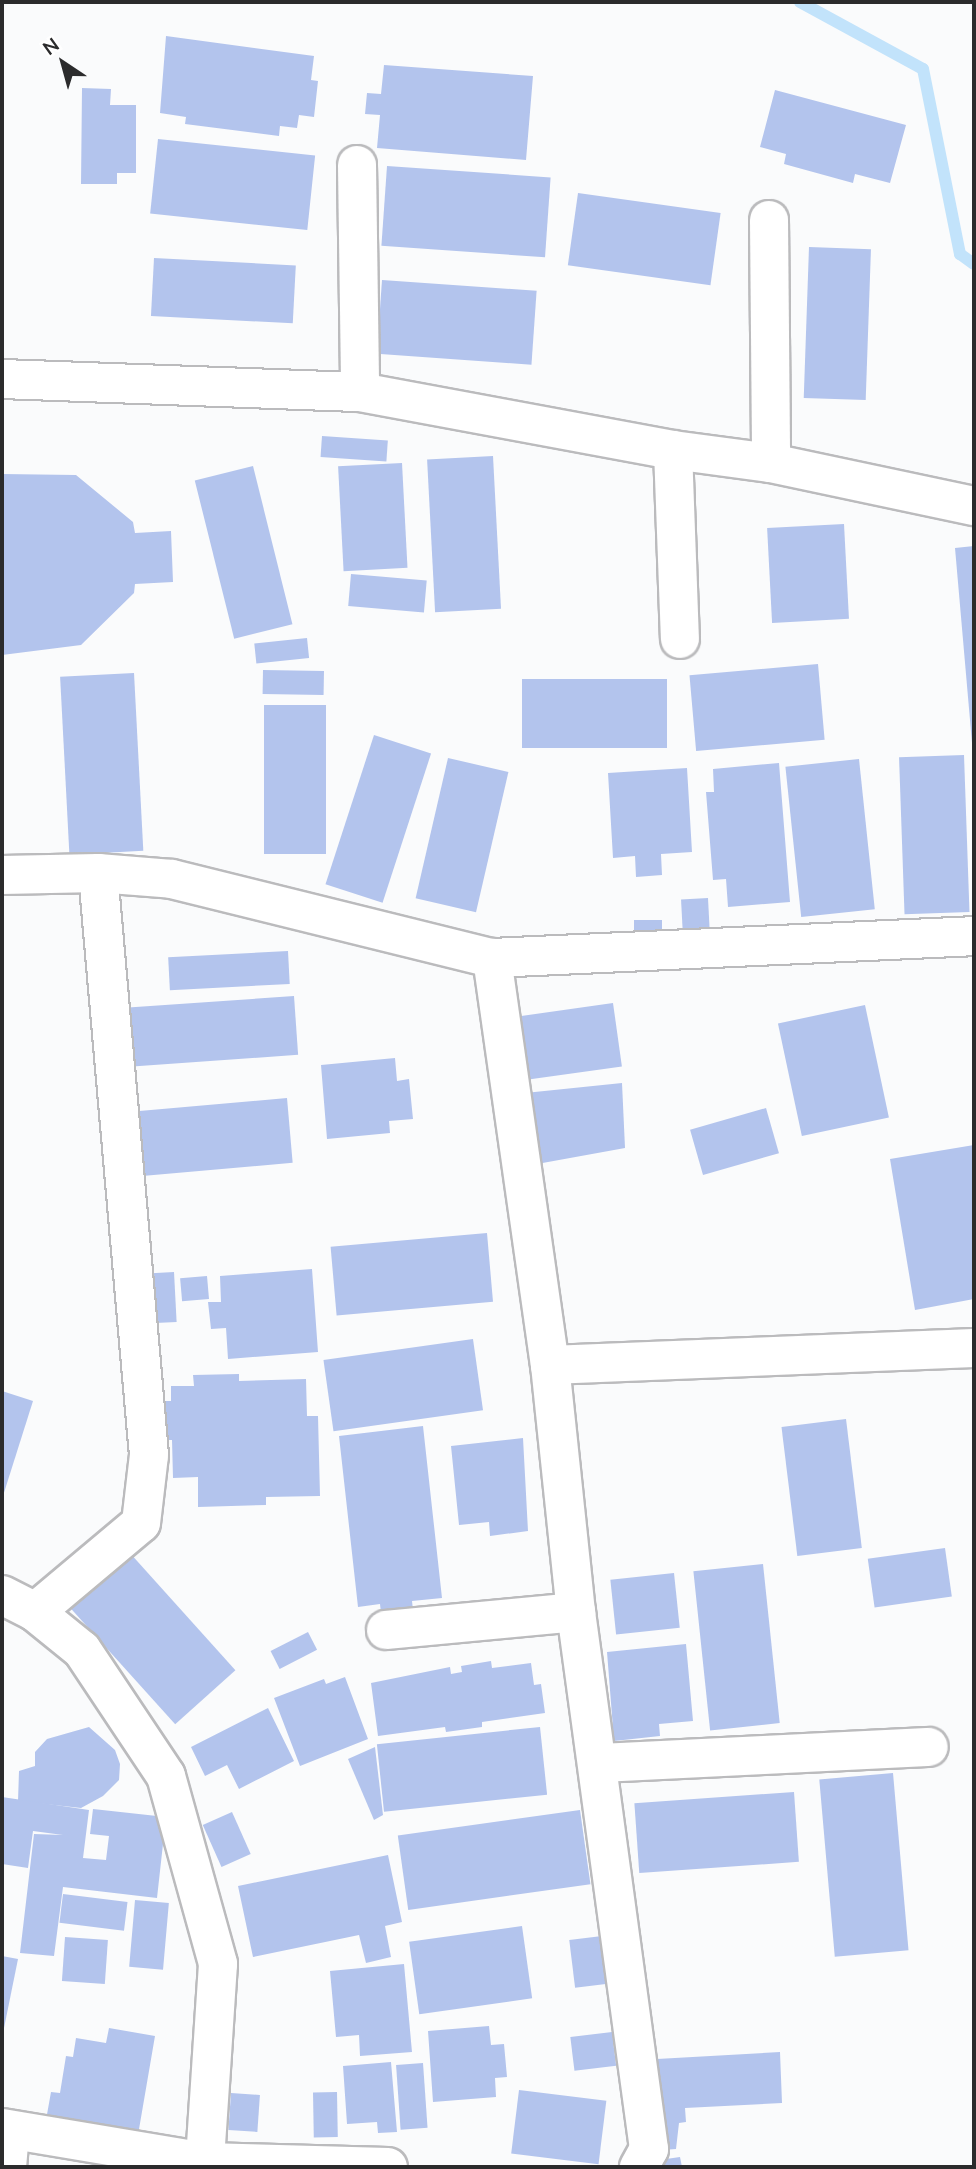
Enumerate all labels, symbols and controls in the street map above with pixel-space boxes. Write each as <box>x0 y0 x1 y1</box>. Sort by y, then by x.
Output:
north arrow <box>28 28 98 98</box>
text: N <box>38 32 64 60</box>

